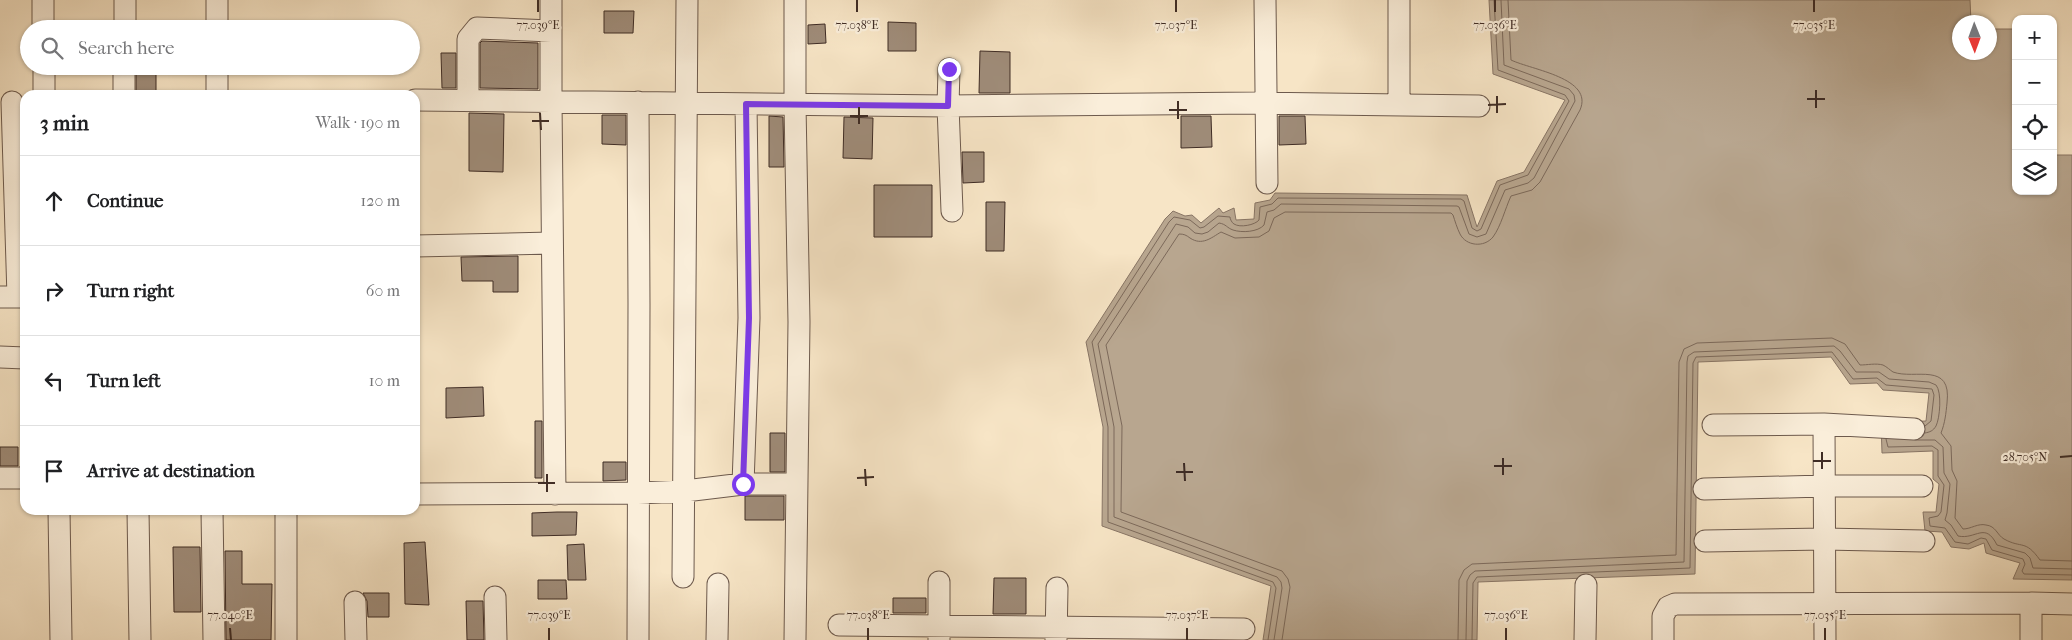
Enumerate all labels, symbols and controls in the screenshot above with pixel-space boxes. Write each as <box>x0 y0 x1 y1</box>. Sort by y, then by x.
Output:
north arrow <box>1952 15 1997 60</box>
map controls <box>2012 15 2057 195</box>
button: + <box>2012 15 2057 60</box>
text: 77.039°E <box>516 18 560 32</box>
text: 77.038°E <box>836 18 878 32</box>
text: 77.037°E <box>1155 18 1197 32</box>
text: 77.036°E <box>1473 18 1517 32</box>
text: 77.035°E <box>1793 18 1835 32</box>
search box <box>20 20 420 75</box>
icon: search <box>38 34 66 62</box>
text: Search here <box>78 37 174 59</box>
route end <box>938 58 961 81</box>
button: − <box>2012 60 2057 105</box>
button: locate <box>2012 105 2057 150</box>
text: 3 min <box>40 111 89 135</box>
text: Walk · 190 m <box>316 113 400 132</box>
button: layers <box>2012 150 2057 195</box>
icon: ahead <box>40 187 68 215</box>
text: Continue <box>87 190 163 212</box>
text: 120 m <box>361 191 400 210</box>
icon: right <box>40 277 68 305</box>
text: Turn right <box>87 280 174 302</box>
text: 60 m <box>366 281 400 300</box>
icon: left <box>40 367 68 395</box>
text: Turn left <box>87 370 161 392</box>
text: 10 m <box>369 371 400 390</box>
text: 28.705°N <box>2003 450 2047 464</box>
icon: arrive <box>40 457 68 485</box>
text: Arrive at destination <box>87 460 255 482</box>
route start <box>732 473 755 496</box>
text: 77.040°E <box>207 608 253 622</box>
text: 77.039°E <box>527 608 571 622</box>
text: 77.038°E <box>847 608 889 622</box>
text: 77.037°E <box>1166 608 1208 622</box>
text: 77.036°E <box>1484 608 1528 622</box>
text: 77.035°E <box>1804 608 1846 622</box>

